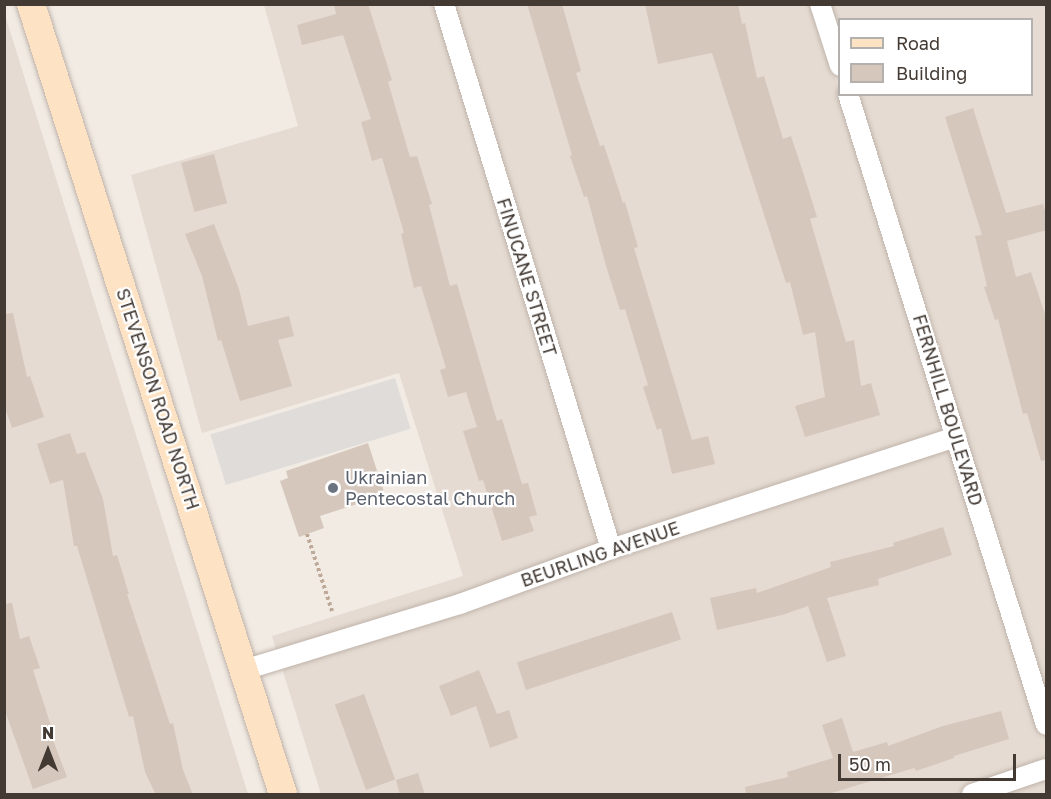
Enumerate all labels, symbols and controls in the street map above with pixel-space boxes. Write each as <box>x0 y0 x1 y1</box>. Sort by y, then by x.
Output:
legend <box>838 18 1033 96</box>
text: Road <box>896 32 940 54</box>
text: Building <box>896 62 967 84</box>
street label: FINUCANE STREET <box>493 195 561 359</box>
street label: STEVENSON ROAD NORTH <box>112 286 204 512</box>
street label: FERNHILL BOULEVARD <box>909 312 987 508</box>
place label: Ukrainian Pentecostal Church <box>345 467 515 510</box>
marker: Ukrainian Pentecostal Church <box>326 481 340 495</box>
street label: BEURLING AVENUE <box>518 517 682 591</box>
north arrow <box>18 721 78 781</box>
text: N <box>42 723 54 743</box>
scale bar <box>841 742 1020 780</box>
text: 50 m <box>849 753 891 775</box>

